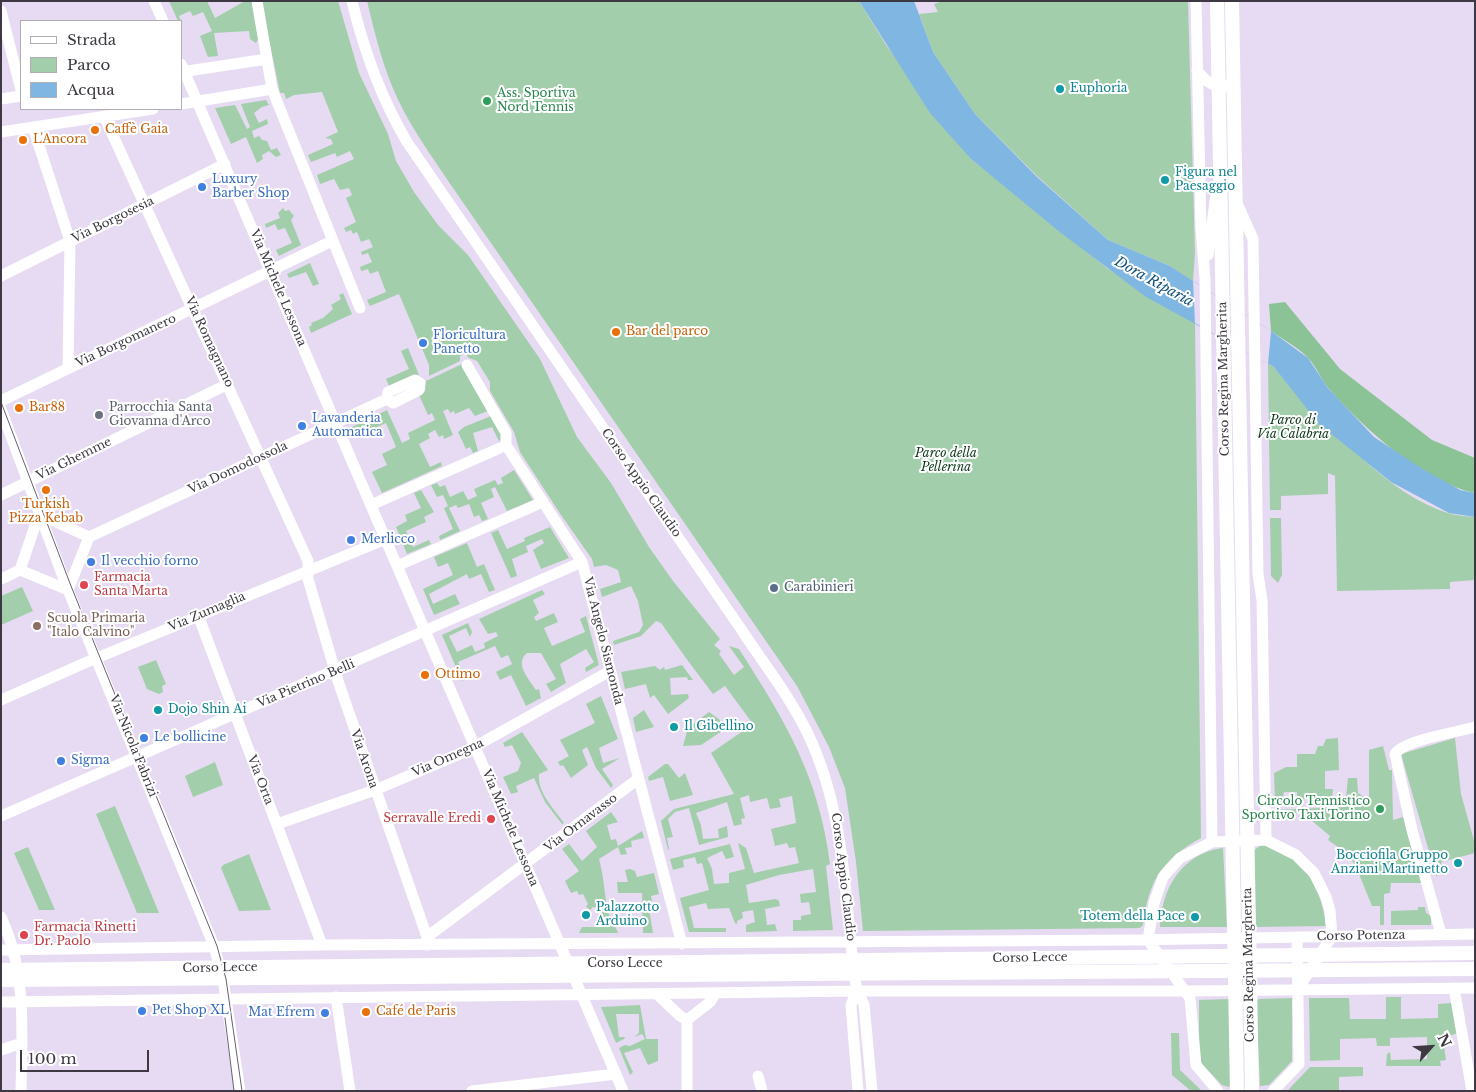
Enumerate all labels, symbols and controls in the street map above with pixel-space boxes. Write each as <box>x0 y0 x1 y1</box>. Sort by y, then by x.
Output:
legend <box>20 20 182 110</box>
text: Strada <box>67 30 116 49</box>
text: Parco <box>67 55 110 74</box>
text: Acqua <box>67 80 115 99</box>
place label: Euphoria <box>1070 82 1127 96</box>
marker: Euphoria <box>1054 83 1066 95</box>
place label: Ass. Sportiva Nord Tennis <box>497 87 576 115</box>
marker: Ass. Sportiva Nord Tennis <box>481 95 493 107</box>
place label: Caffè Gaia <box>105 123 168 137</box>
marker: Caffè Gaia <box>89 124 101 136</box>
place label: L'Ancora <box>33 133 87 147</box>
marker: L'Ancora <box>17 134 29 146</box>
place label: Figura nel Paesaggio <box>1175 166 1237 194</box>
place label: Luxury Barber Shop <box>212 173 289 201</box>
marker: Figura nel Paesaggio <box>1159 174 1171 186</box>
marker: Luxury Barber Shop <box>196 181 208 193</box>
street label: Via Borgosesia <box>70 194 156 246</box>
street label: Via Michele Lessona <box>247 227 309 349</box>
water label: Dora Riparia <box>1112 253 1196 311</box>
street label: Via Romagnano <box>182 294 236 390</box>
street label: Corso Regina Margherita <box>1215 302 1233 456</box>
street label: Via Borgomanero <box>73 311 179 371</box>
place label: Bar del parco <box>626 325 708 339</box>
marker: Bar del parco <box>610 326 622 338</box>
place label: Floricultura Panetto <box>433 329 506 357</box>
marker: Floricultura Panetto <box>417 337 429 349</box>
place label: Bar88 <box>29 401 65 415</box>
place label: Parrocchia Santa Giovanna d'Arco <box>109 401 212 429</box>
marker: Bar88 <box>13 402 25 414</box>
marker: Parrocchia Santa Giovanna d'Arco <box>93 409 105 421</box>
place label: Lavanderia Automatica <box>312 412 383 440</box>
park label: Parco di Via Calabria <box>1257 414 1329 442</box>
marker: Lavanderia Automatica <box>296 420 308 432</box>
street label: Corso Appio Claudio <box>598 426 684 540</box>
street label: Via Ghemme <box>34 435 114 483</box>
street label: Via Domodossola <box>186 439 290 497</box>
park label: Parco della Pellerina <box>915 447 977 475</box>
marker: Turkish Pizza Kebab <box>40 484 52 496</box>
place label: Turkish Pizza Kebab <box>9 498 83 526</box>
place label: Merlicco <box>361 533 415 547</box>
marker: Merlicco <box>345 534 357 546</box>
place label: Il vecchio forno <box>101 555 198 569</box>
marker: Il vecchio forno <box>85 556 97 568</box>
place label: Farmacia Santa Marta <box>94 571 168 599</box>
street label: Via Angelo Sismonda <box>580 576 626 706</box>
marker: Farmacia Santa Marta <box>78 579 90 591</box>
place label: Carabinieri <box>784 581 854 595</box>
marker: Carabinieri <box>768 582 780 594</box>
street label: Via Zumaglia <box>166 589 248 635</box>
place label: Scuola Primaria "Italo Calvino" <box>47 612 145 640</box>
marker: Scuola Primaria "Italo Calvino" <box>31 620 43 632</box>
street label: Via Pietrino Belli <box>255 657 357 711</box>
place label: Ottimo <box>435 668 480 682</box>
marker: Ottimo <box>419 669 431 681</box>
street label: Via Nicola Fabrizi <box>106 693 160 799</box>
place label: Dojo Shin Ai <box>168 703 247 717</box>
marker: Dojo Shin Ai <box>152 704 164 716</box>
place label: Il Gibellino <box>684 720 754 734</box>
marker: Il Gibellino <box>668 721 680 733</box>
street label: Via Arona <box>347 728 381 790</box>
place label: Le bollicine <box>154 731 226 745</box>
marker: Le bollicine <box>138 732 150 744</box>
street label: Via Omegna <box>410 736 486 780</box>
street label: Via Orta <box>244 753 276 807</box>
place label: Sigma <box>71 754 110 768</box>
marker: Sigma <box>55 755 67 767</box>
street label: Via Michele Lessona <box>479 767 541 889</box>
street label: Via Ornavasso <box>542 791 620 855</box>
place label: Circolo Tennistico Sportivo Taxi Torino <box>1242 795 1370 823</box>
marker: Circolo Tennistico Sportivo Taxi Torino <box>1374 803 1386 815</box>
place label: Serravalle Eredi <box>383 812 481 826</box>
street label: Corso Appio Claudio <box>828 812 858 942</box>
marker: Serravalle Eredi <box>485 813 497 825</box>
place label: Bocciofila Gruppo Anziani Martinetto <box>1331 849 1448 877</box>
marker: Bocciofila Gruppo Anziani Martinetto <box>1452 857 1464 869</box>
street label: Corso Regina Margherita <box>1240 888 1258 1042</box>
place label: Palazzotto Arduino <box>596 901 659 929</box>
marker: Palazzotto Arduino <box>580 909 592 921</box>
place label: Totem della Pace <box>1080 910 1185 924</box>
marker: Totem della Pace <box>1189 911 1201 923</box>
place label: Farmacia Rinetti Dr. Paolo <box>34 921 136 949</box>
street label: Corso Potenza <box>1317 928 1405 944</box>
marker: Farmacia Rinetti Dr. Paolo <box>18 929 30 941</box>
street label: Corso Lecce <box>992 950 1068 966</box>
street label: Corso Lecce <box>587 957 663 971</box>
street label: Corso Lecce <box>182 960 258 976</box>
place label: Pet Shop XL <box>152 1004 229 1018</box>
marker: Pet Shop XL <box>136 1005 148 1017</box>
place label: Café de Paris <box>376 1005 456 1019</box>
place label: Mat Efrem <box>248 1006 315 1020</box>
marker: Café de Paris <box>360 1006 372 1018</box>
marker: Mat Efrem <box>319 1007 331 1019</box>
north arrow <box>1406 1022 1456 1072</box>
text: N <box>1434 1031 1455 1050</box>
scale bar <box>22 1040 151 1072</box>
text: 100 m <box>28 1049 77 1068</box>

